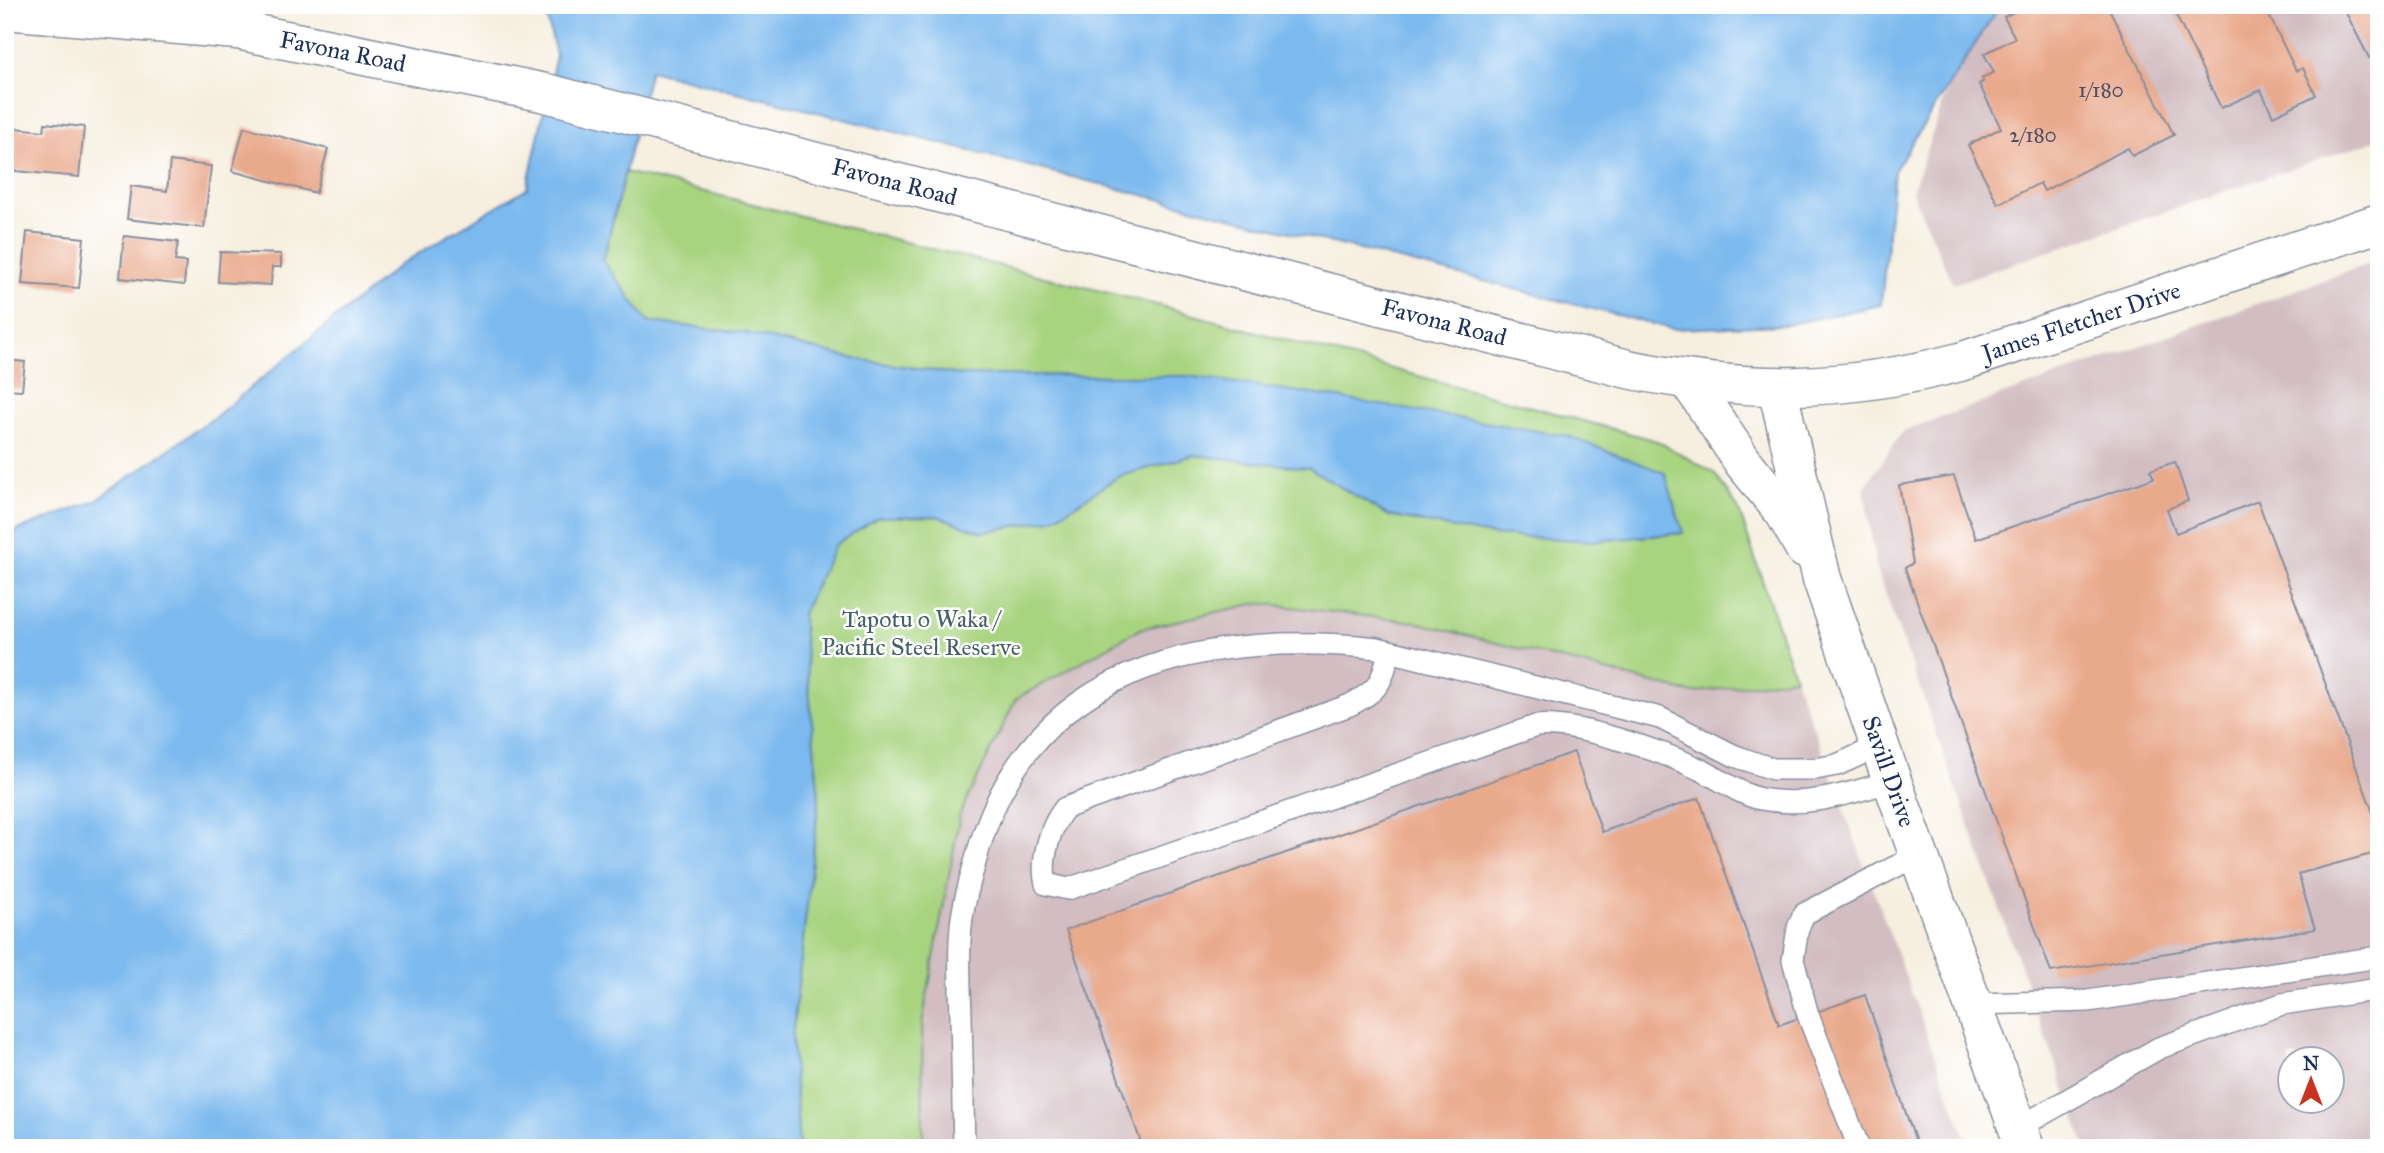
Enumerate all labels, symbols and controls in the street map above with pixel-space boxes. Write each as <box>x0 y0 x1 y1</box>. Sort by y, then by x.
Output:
street label: Favona Road <box>277 24 409 79</box>
house number: 1/180 <box>2078 77 2124 103</box>
house number: 2/180 <box>2009 122 2057 148</box>
street label: Favona Road <box>829 152 960 212</box>
street label: James Fletcher Drive <box>1975 275 2184 370</box>
street label: Favona Road <box>1378 292 1510 352</box>
park label: Tapotu o Waka / Pacific Steel Reserve <box>821 604 1021 662</box>
street label: Savill Drive <box>1856 712 1922 831</box>
north arrow <box>2276 1044 2346 1114</box>
text: N <box>2303 1052 2319 1075</box>

